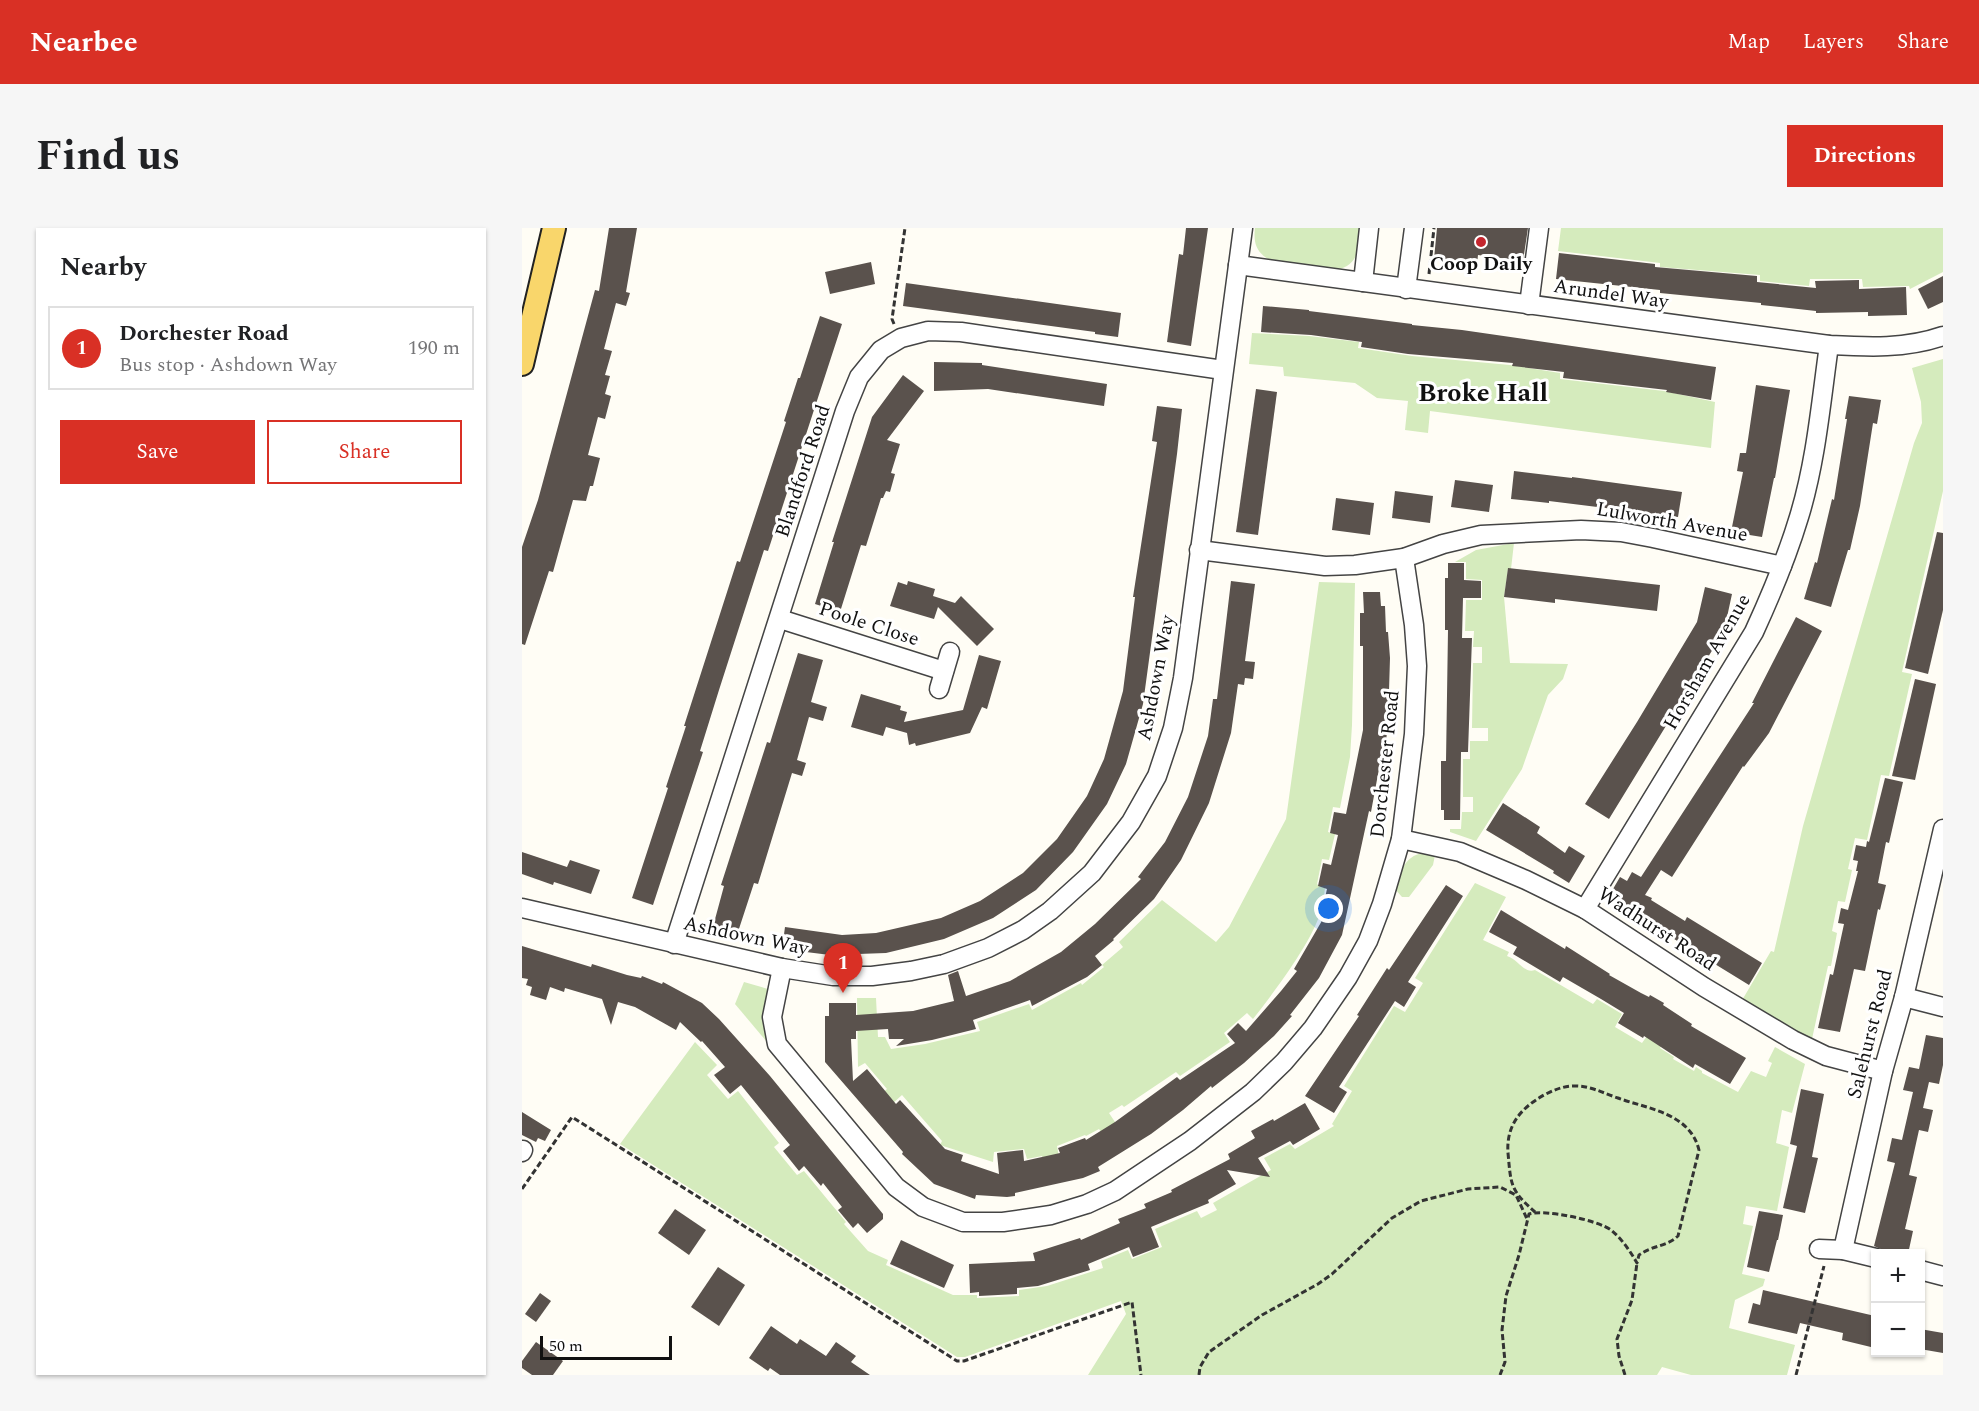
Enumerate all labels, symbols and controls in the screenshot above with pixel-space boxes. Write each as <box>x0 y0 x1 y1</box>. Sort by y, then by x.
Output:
text: Nearbee <box>30 21 138 64</box>
text: Map <box>1728 26 1770 58</box>
text: Layers <box>1803 26 1864 58</box>
text: Share <box>1897 26 1949 58</box>
text: Find us <box>36 125 180 188</box>
button: Directions <box>1787 125 1943 187</box>
marker: Coop Daily <box>1474 235 1488 249</box>
text: Nearby <box>60 247 146 287</box>
place label: Coop Daily <box>1430 249 1534 279</box>
street label: Arundel Way <box>1551 271 1672 317</box>
text: Dorchester Road <box>119 317 289 350</box>
text: 1 <box>76 333 87 363</box>
text: 190 m <box>408 333 460 363</box>
text: Bus stop · Ashdown Way <box>119 350 337 380</box>
district label: Broke Hall <box>1418 373 1548 413</box>
street label: Blandford Road <box>767 401 839 541</box>
button: Save <box>60 420 255 484</box>
button: Share <box>267 420 462 484</box>
street label: Lulworth Avenue <box>1594 494 1750 550</box>
street label: Horsham Avenue <box>1656 588 1758 736</box>
street label: Poole Close <box>815 594 923 654</box>
street label: Ashdown Way <box>1129 611 1183 743</box>
street label: Dorchester Road <box>1362 689 1408 839</box>
street label: Wadhurst Road <box>1592 879 1722 979</box>
your location <box>1314 894 1343 923</box>
street label: Ashdown Way <box>681 908 813 964</box>
pin: 1 <box>824 944 862 993</box>
street label: Salehurst Road <box>1839 966 1901 1102</box>
map controls <box>1871 1249 1925 1357</box>
button: + <box>1871 1249 1925 1303</box>
button: − <box>1871 1303 1925 1357</box>
scale bar <box>540 1333 672 1360</box>
text: 50 m <box>549 1334 583 1358</box>

